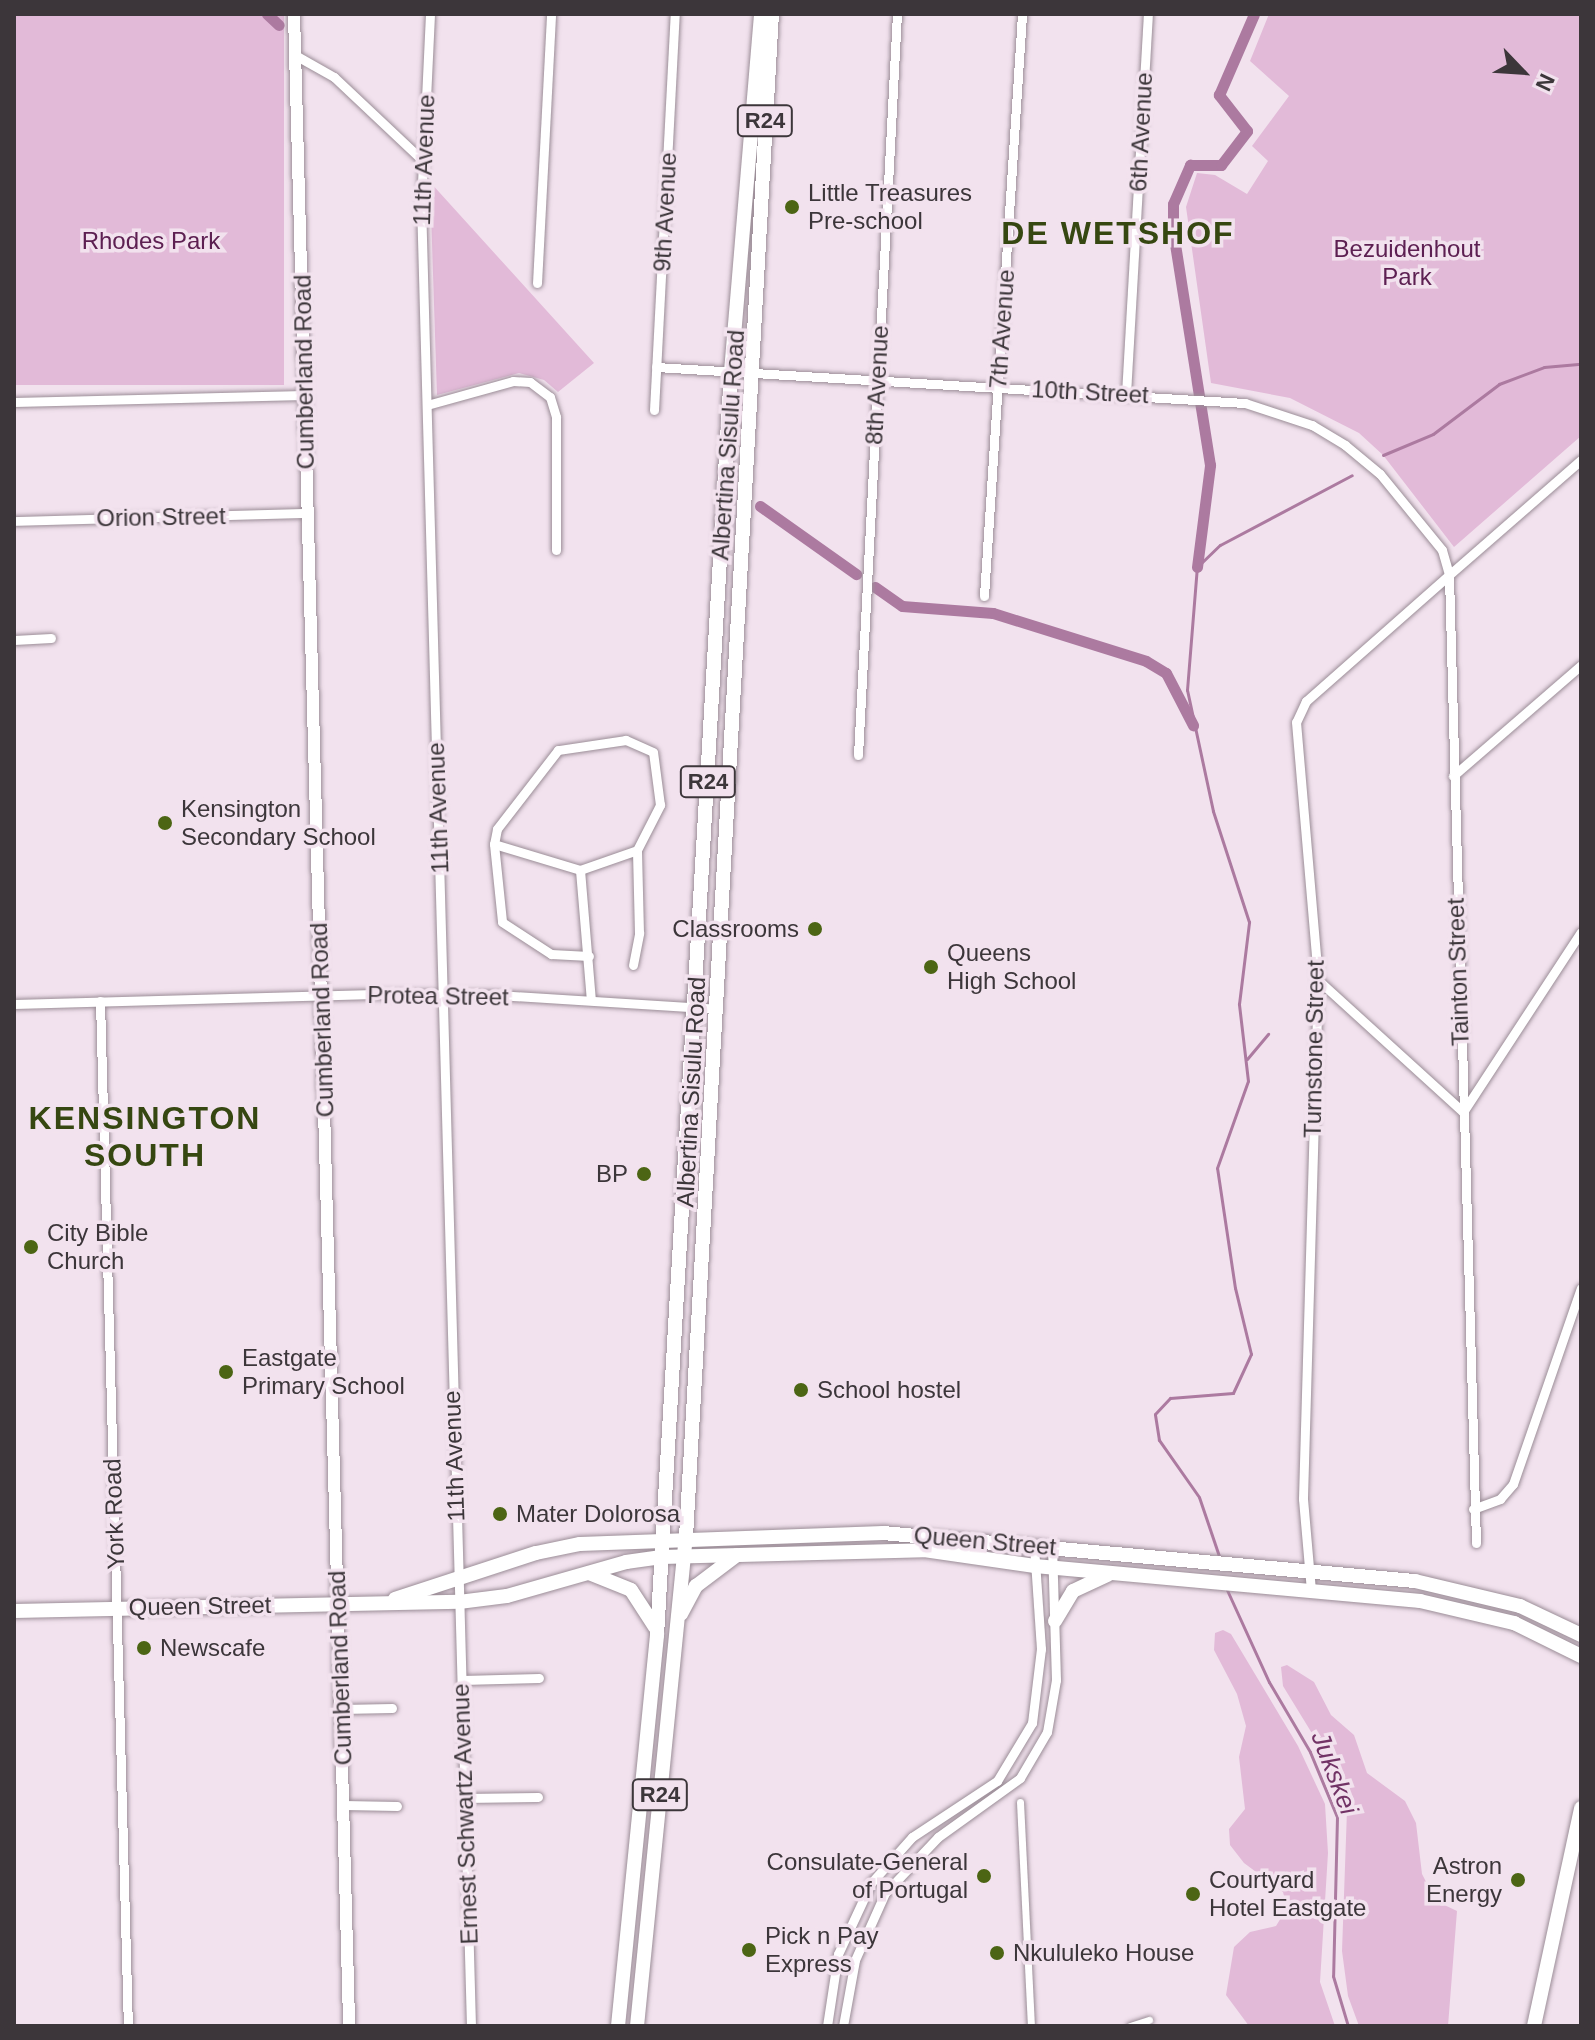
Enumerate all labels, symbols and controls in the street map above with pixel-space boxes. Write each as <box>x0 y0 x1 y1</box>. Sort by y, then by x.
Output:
north arrow <box>1483 32 1563 112</box>
text: N <box>1531 70 1560 95</box>
street label: 6th Avenue <box>1123 71 1159 193</box>
street label: 11th Avenue <box>407 93 441 227</box>
road number: R24 <box>735 103 795 139</box>
street label: 9th Avenue <box>647 151 683 273</box>
place label: Little Treasures Pre-school <box>808 179 973 235</box>
marker: Little Treasures Pre-school <box>783 198 801 216</box>
district label: DE WETSHOF <box>1001 214 1235 252</box>
park label: Rhodes Park <box>82 227 220 255</box>
park label: Bezuidenhout Park <box>1334 235 1480 291</box>
street label: 7th Avenue <box>983 268 1021 390</box>
street label: Cumberland Road <box>288 274 320 470</box>
street label: 8th Avenue <box>859 324 895 446</box>
street label: Albertina Sisulu Road <box>706 329 750 561</box>
street label: 10th Street <box>1031 375 1149 409</box>
street label: Orion Street <box>96 501 226 533</box>
street label: 11th Avenue <box>421 741 455 875</box>
road number: R24 <box>678 764 738 800</box>
place label: Kensington Secondary School <box>181 795 376 851</box>
marker: Kensington Secondary School <box>156 814 174 832</box>
street label: Tainton Street <box>1441 897 1475 1047</box>
place label: Classrooms <box>672 915 799 943</box>
marker: Classrooms <box>806 920 824 938</box>
street label: Cumberland Road <box>304 922 340 1118</box>
place label: Queens High School <box>947 939 1076 995</box>
marker: Queens High School <box>922 958 940 976</box>
street label: Turnstone Street <box>1298 960 1330 1138</box>
street label: Albertina Sisulu Road <box>671 976 711 1208</box>
street label: Protea Street <box>367 980 509 1012</box>
district label: KENSINGTON SOUTH <box>29 1100 261 1175</box>
place label: BP <box>596 1160 628 1188</box>
marker: BP <box>635 1165 653 1183</box>
place label: City Bible Church <box>47 1219 148 1275</box>
marker: City Bible Church <box>22 1238 40 1256</box>
place label: Eastgate Primary School <box>242 1344 405 1400</box>
marker: Eastgate Primary School <box>217 1363 235 1381</box>
place label: School hostel <box>817 1376 961 1404</box>
marker: School hostel <box>792 1381 810 1399</box>
street label: 11th Avenue <box>437 1389 471 1523</box>
street label: York Road <box>98 1458 130 1570</box>
place label: Mater Dolorosa <box>516 1500 680 1528</box>
marker: Mater Dolorosa <box>491 1505 509 1523</box>
street label: Queen Street <box>913 1520 1057 1562</box>
street label: Cumberland Road <box>322 1570 358 1766</box>
street label: Queen Street <box>128 1590 272 1622</box>
place label: Newscafe <box>160 1634 265 1662</box>
marker: Newscafe <box>135 1639 153 1657</box>
street label: Ernest Schwartz Avenue <box>446 1682 484 1946</box>
water label: Jukskei <box>1304 1727 1364 1819</box>
road number: R24 <box>630 1777 690 1813</box>
place label: Consulate-General of Portugal <box>767 1848 968 1904</box>
place label: Astron Energy <box>1426 1852 1502 1908</box>
place label: Courtyard Hotel Eastgate <box>1209 1866 1366 1922</box>
marker: Consulate-General of Portugal <box>975 1867 993 1885</box>
marker: Astron Energy <box>1509 1871 1527 1889</box>
marker: Courtyard Hotel Eastgate <box>1184 1885 1202 1903</box>
place label: Pick n Pay Express <box>765 1922 878 1978</box>
place label: Nkululeko House <box>1013 1939 1194 1967</box>
marker: Pick n Pay Express <box>740 1941 758 1959</box>
marker: Nkululeko House <box>988 1944 1006 1962</box>

